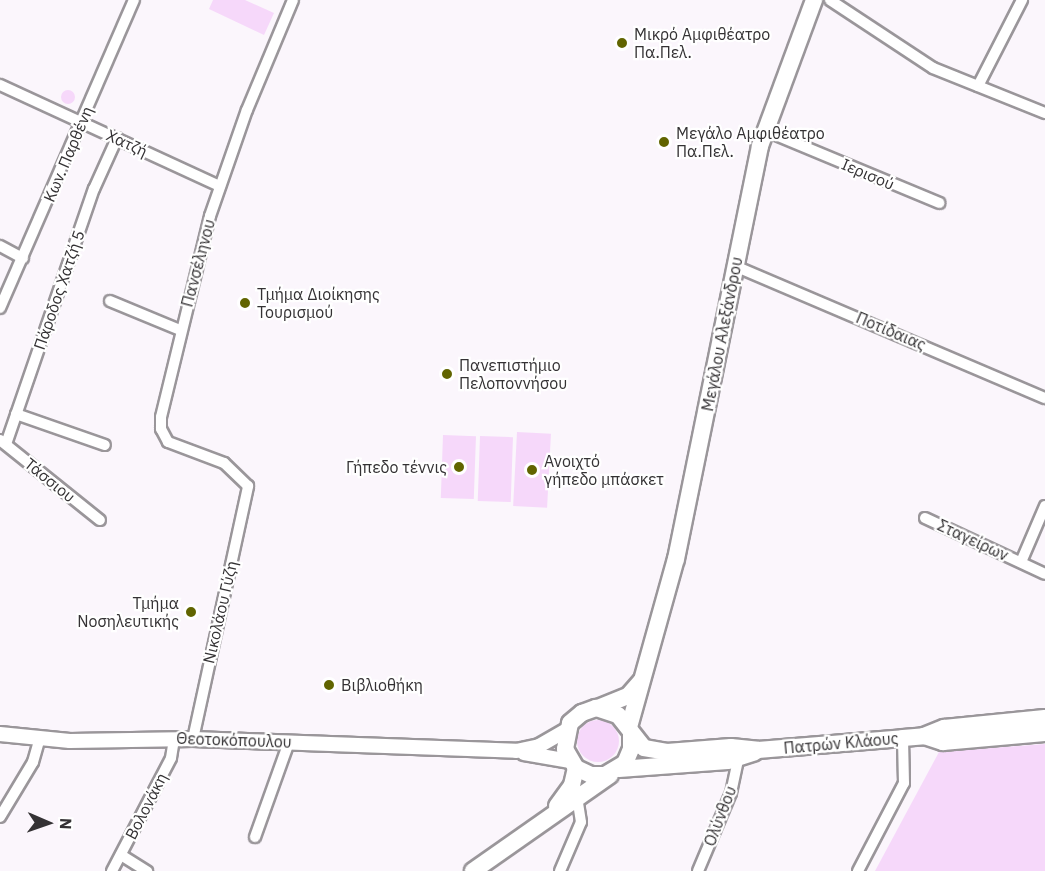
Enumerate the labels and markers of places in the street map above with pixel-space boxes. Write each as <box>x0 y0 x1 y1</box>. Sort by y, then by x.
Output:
place label: Μικρό Αμφιθέατρο Πα.Πελ. <box>634 24 770 62</box>
marker: Μικρό Αμφιθέατρο Πα.Πελ. <box>615 36 629 50</box>
place label: Μεγάλο Αμφιθέατρο Πα.Πελ. <box>676 123 825 161</box>
marker: Μεγάλο Αμφιθέατρο Πα.Πελ. <box>657 135 671 149</box>
place label: Τμήμα Διοίκησης Τουρισμού <box>257 284 380 322</box>
marker: Τμήμα Διοίκησης Τουρισμού <box>238 296 252 310</box>
place label: Πανεπιστήμιο Πελοποννήσου <box>459 355 567 393</box>
marker: Πανεπιστήμιο Πελοποννήσου <box>440 367 454 381</box>
place label: Ανοιχτό γήπεδο μπάσκετ <box>544 451 664 489</box>
place label: Γήπεδο τέννις <box>346 457 447 477</box>
marker: Γήπεδο τέννις <box>452 460 466 474</box>
marker: Ανοιχτό γήπεδο μπάσκετ <box>525 463 539 477</box>
place label: Τμήμα Νοσηλευτικής <box>77 593 179 631</box>
marker: Τμήμα Νοσηλευτικής <box>184 605 198 619</box>
place label: Βιβλιοθήκη <box>341 675 423 695</box>
marker: Βιβλιοθήκη <box>322 678 336 692</box>

